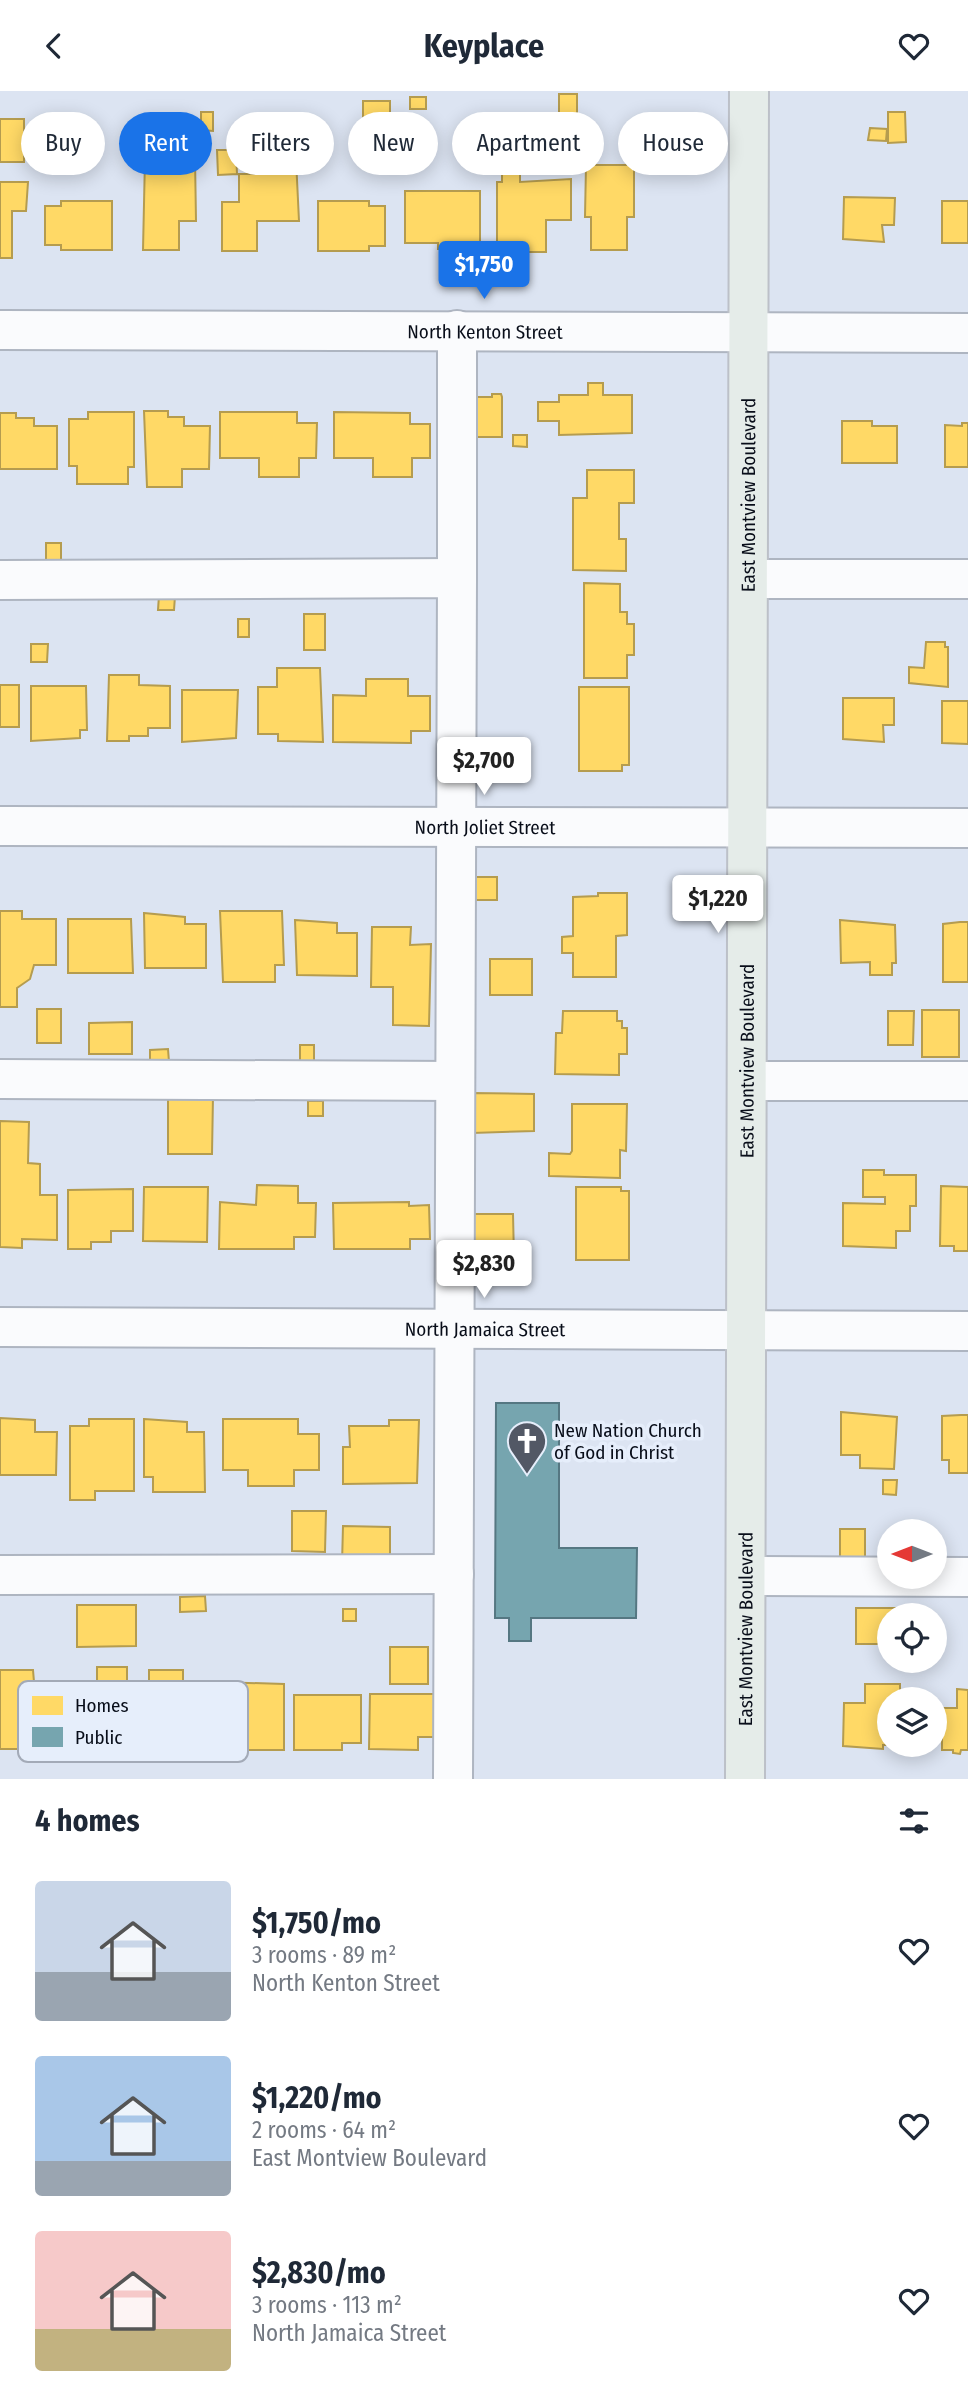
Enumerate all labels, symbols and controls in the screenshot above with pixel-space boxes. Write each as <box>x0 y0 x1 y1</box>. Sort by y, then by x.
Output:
icon: back <box>35 27 73 65</box>
text: Keyplace <box>424 27 544 65</box>
icon: heart <box>895 27 933 65</box>
chip: Buy <box>21 112 105 175</box>
chip: Rent <box>119 112 212 175</box>
chip: Filters <box>226 112 334 175</box>
chip: New <box>348 112 438 175</box>
chip: Apartment <box>452 112 604 175</box>
chip: House <box>618 112 728 175</box>
pin: $1,750 <box>427 241 541 301</box>
text: $1,750 <box>455 250 513 278</box>
street label: North Kenton Street <box>407 320 563 343</box>
street label: East Montview Boulevard <box>736 398 760 592</box>
pin: $2,700 <box>427 737 541 797</box>
text: $2,700 <box>453 746 515 774</box>
street label: North Joliet Street <box>415 815 556 839</box>
pin: $1,220 <box>661 875 775 935</box>
text: $1,220 <box>688 884 748 912</box>
street label: East Montview Boulevard <box>735 964 758 1158</box>
pin: $2,830 <box>427 1241 541 1300</box>
text: $2,830 <box>453 1249 515 1277</box>
street label: North Jamaica Street <box>405 1317 566 1341</box>
place label: New Nation Church of God in Christ <box>554 1419 702 1464</box>
church icon: New Nation Church of God in Christ <box>506 1420 548 1475</box>
north arrow <box>877 1519 947 1589</box>
map controls <box>877 1519 947 1757</box>
street label: East Montview Boulevard <box>734 1532 757 1726</box>
button: locate <box>877 1603 947 1673</box>
legend <box>18 1681 248 1762</box>
button: layers <box>877 1687 947 1757</box>
text: Homes <box>75 1694 129 1717</box>
text: Public <box>75 1726 122 1749</box>
icon: filters <box>895 1802 933 1840</box>
text: 4 homes <box>35 1803 140 1839</box>
text: $1,750/mo <box>252 1905 381 1941</box>
icon: home <box>91 1909 175 1993</box>
icon: heart <box>895 1932 933 1970</box>
text: 3 rooms · 89 m² <box>252 1941 396 1969</box>
text: North Kenton Street <box>252 1969 440 1997</box>
text: $1,220/mo <box>252 2080 382 2116</box>
icon: home <box>91 2084 175 2168</box>
icon: heart <box>895 2107 933 2145</box>
text: 2 rooms · 64 m² <box>252 2116 396 2144</box>
text: East Montview Boulevard <box>252 2144 487 2172</box>
text: $2,830/mo <box>252 2255 386 2291</box>
icon: home <box>91 2259 175 2343</box>
icon: heart <box>895 2282 933 2320</box>
text: 3 rooms · 113 m² <box>252 2291 402 2319</box>
text: North Jamaica Street <box>252 2319 446 2347</box>

